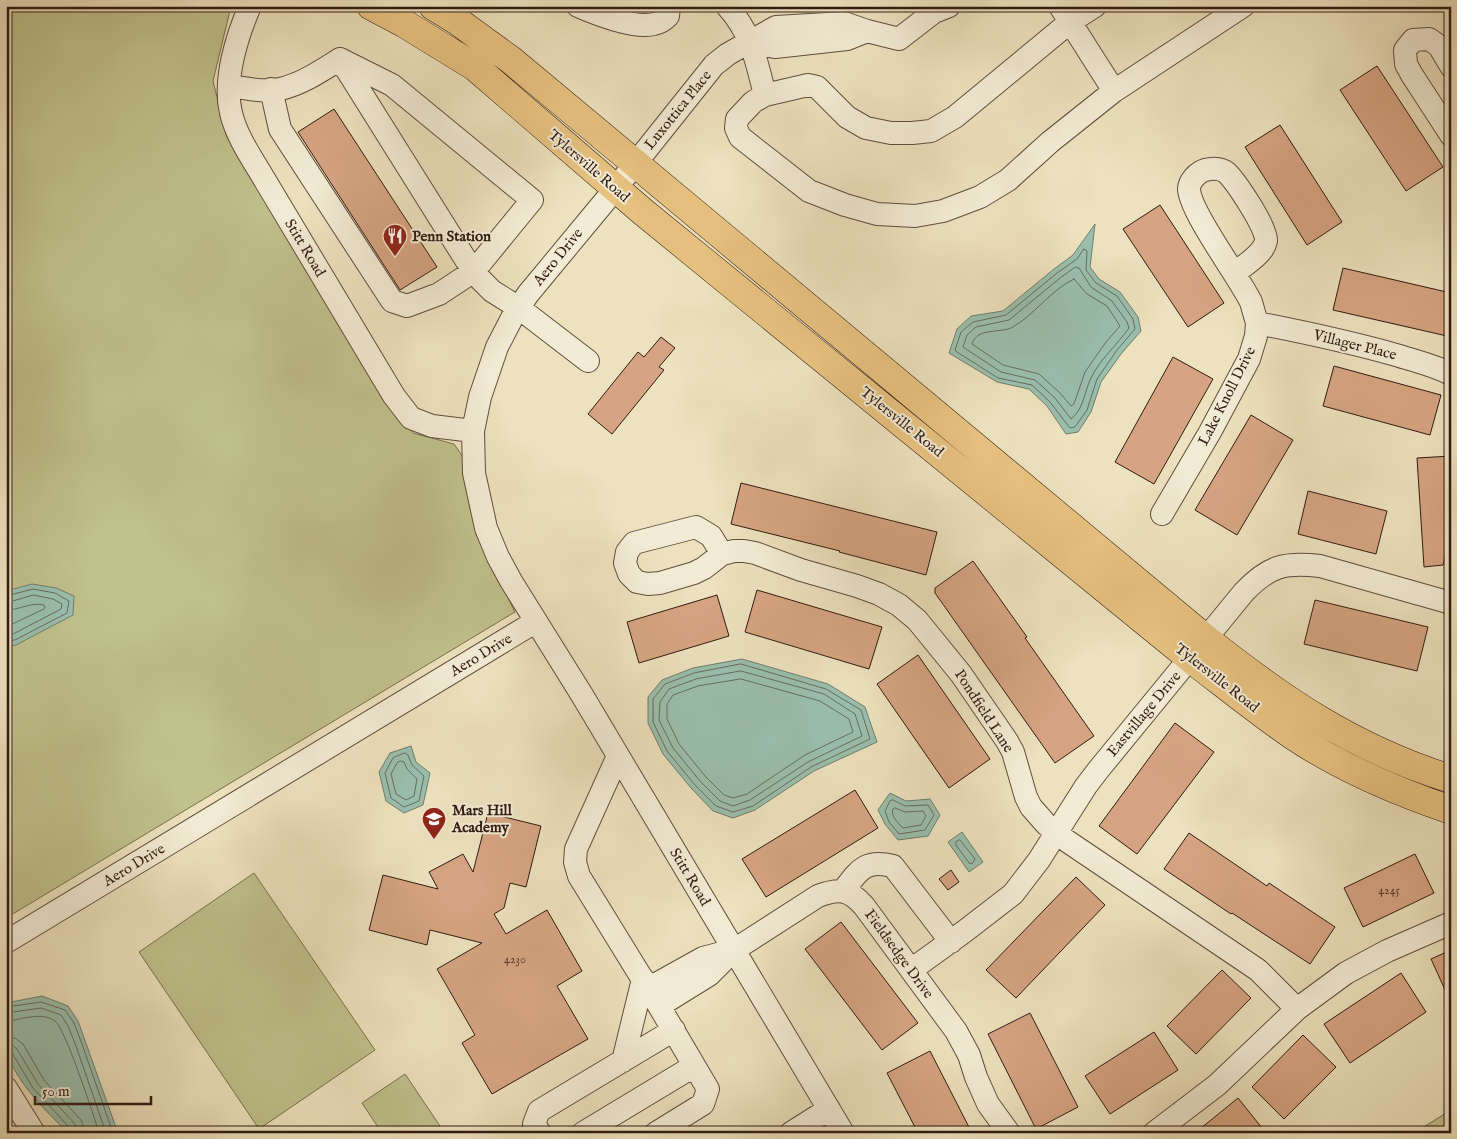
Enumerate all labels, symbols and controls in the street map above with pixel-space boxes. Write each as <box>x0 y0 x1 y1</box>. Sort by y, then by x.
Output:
street label: Luxottica Place <box>640 66 716 154</box>
street label: Tylersville Road <box>544 125 634 207</box>
street label: Stitt Road <box>280 216 330 281</box>
restaurant icon: Penn Station <box>382 223 408 257</box>
street label: Aero Drive <box>528 224 587 291</box>
place label: Penn Station <box>412 227 491 246</box>
street label: Villager Place <box>1311 325 1399 365</box>
street label: Lake Knoll Drive <box>1194 343 1260 449</box>
street label: Tylersville Road <box>856 383 948 462</box>
street label: Aero Drive <box>446 629 515 681</box>
street label: Tylersville Road <box>1171 639 1264 718</box>
street label: Pondfield Lane <box>950 666 1018 756</box>
street label: Eastvillage Drive <box>1103 667 1185 761</box>
place label: Mars Hill Academy <box>451 801 513 837</box>
school or university icon: Mars Hill Academy <box>421 806 447 840</box>
street label: Aero Drive <box>99 839 168 891</box>
street label: Stitt Road <box>665 845 715 910</box>
house number: 4245 <box>1378 883 1400 898</box>
street label: Fieldsedge Drive <box>860 906 938 1002</box>
house number: 4230 <box>504 952 526 967</box>
scale bar <box>35 1074 151 1106</box>
text: 50 m <box>42 1082 70 1101</box>

